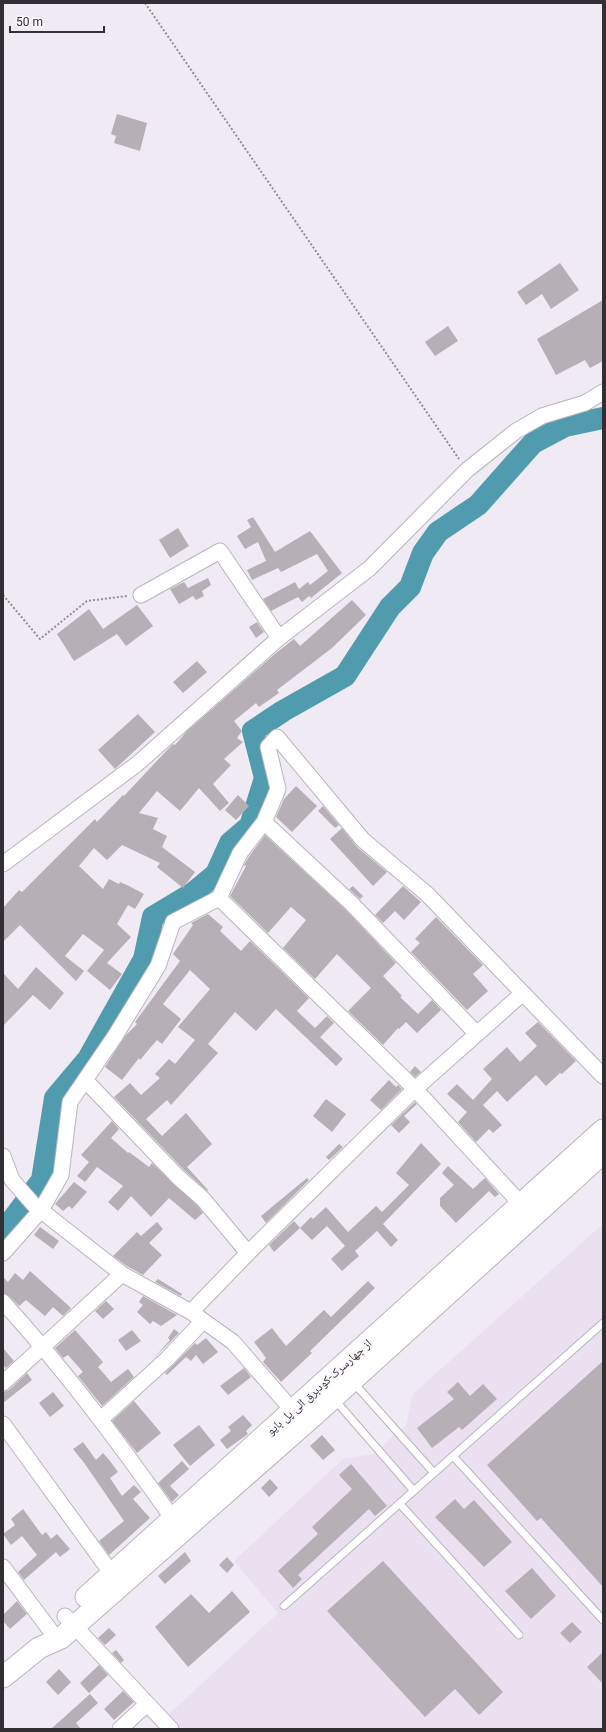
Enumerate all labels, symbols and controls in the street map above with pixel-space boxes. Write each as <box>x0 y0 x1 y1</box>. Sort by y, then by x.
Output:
scale bar <box>10 8 104 34</box>
text: 50 m <box>16 15 43 29</box>
street label: از جهارسرک-کودبرق الی پل بایو <box>264 1336 375 1438</box>

